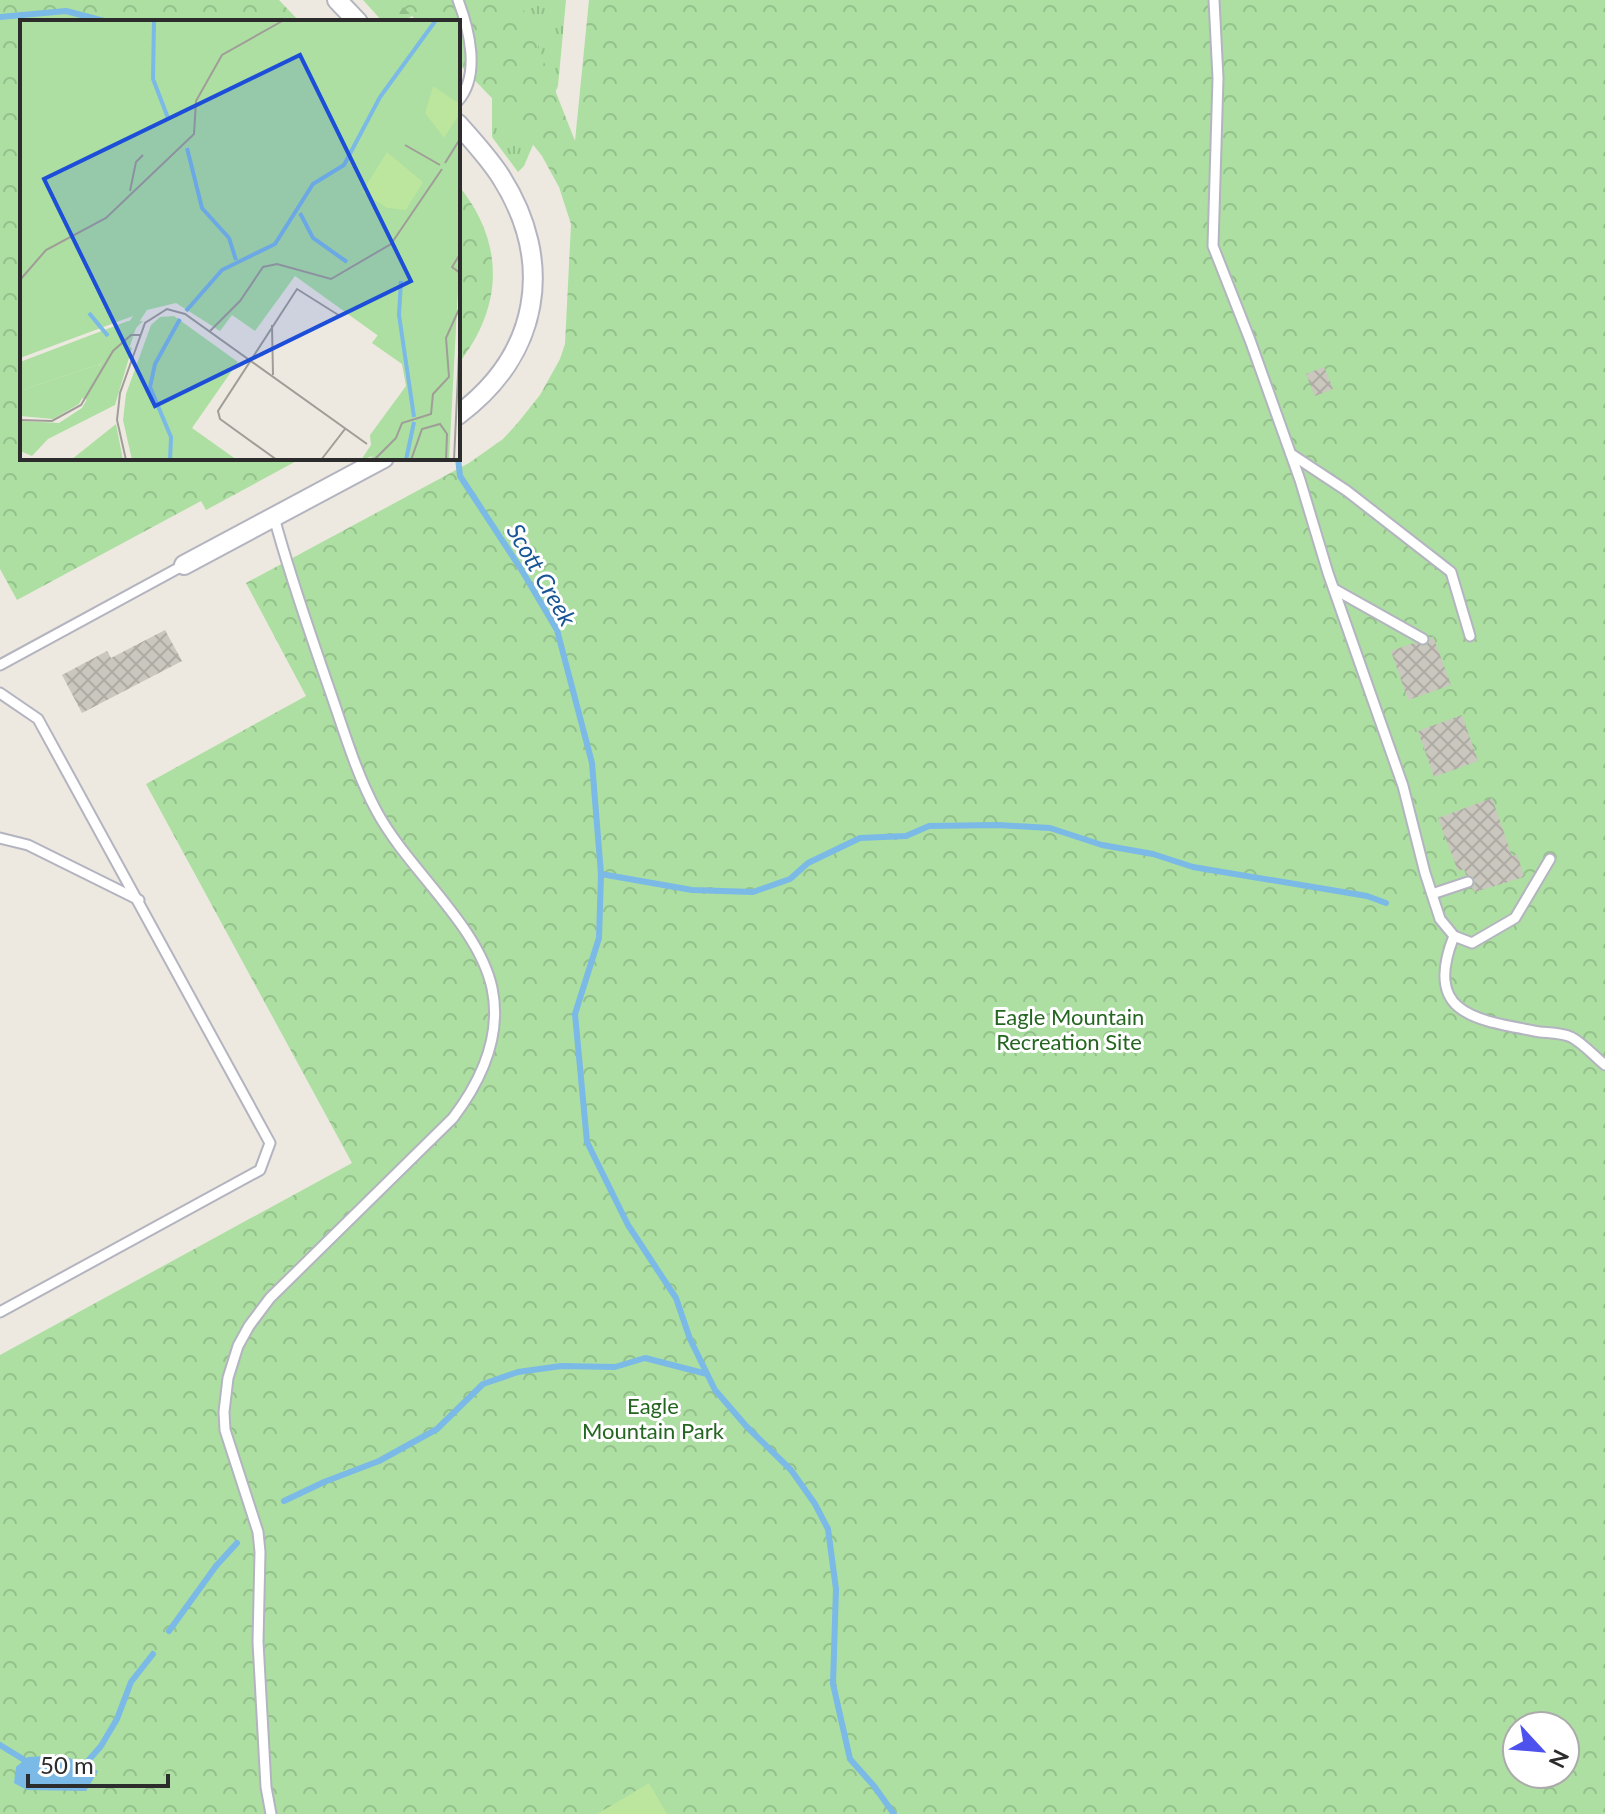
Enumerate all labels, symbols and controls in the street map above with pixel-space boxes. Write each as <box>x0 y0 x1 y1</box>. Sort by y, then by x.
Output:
inset map <box>20 20 460 460</box>
water label: Scott Creek <box>501 518 583 631</box>
park label: Eagle Mountain Recreation Site <box>994 1003 1144 1055</box>
park label: Eagle Mountain Park <box>582 1392 725 1444</box>
north arrow <box>1501 1710 1581 1790</box>
scale bar <box>28 1738 168 1788</box>
text: N <box>1544 1745 1575 1773</box>
text: 50 m <box>40 1750 94 1779</box>

